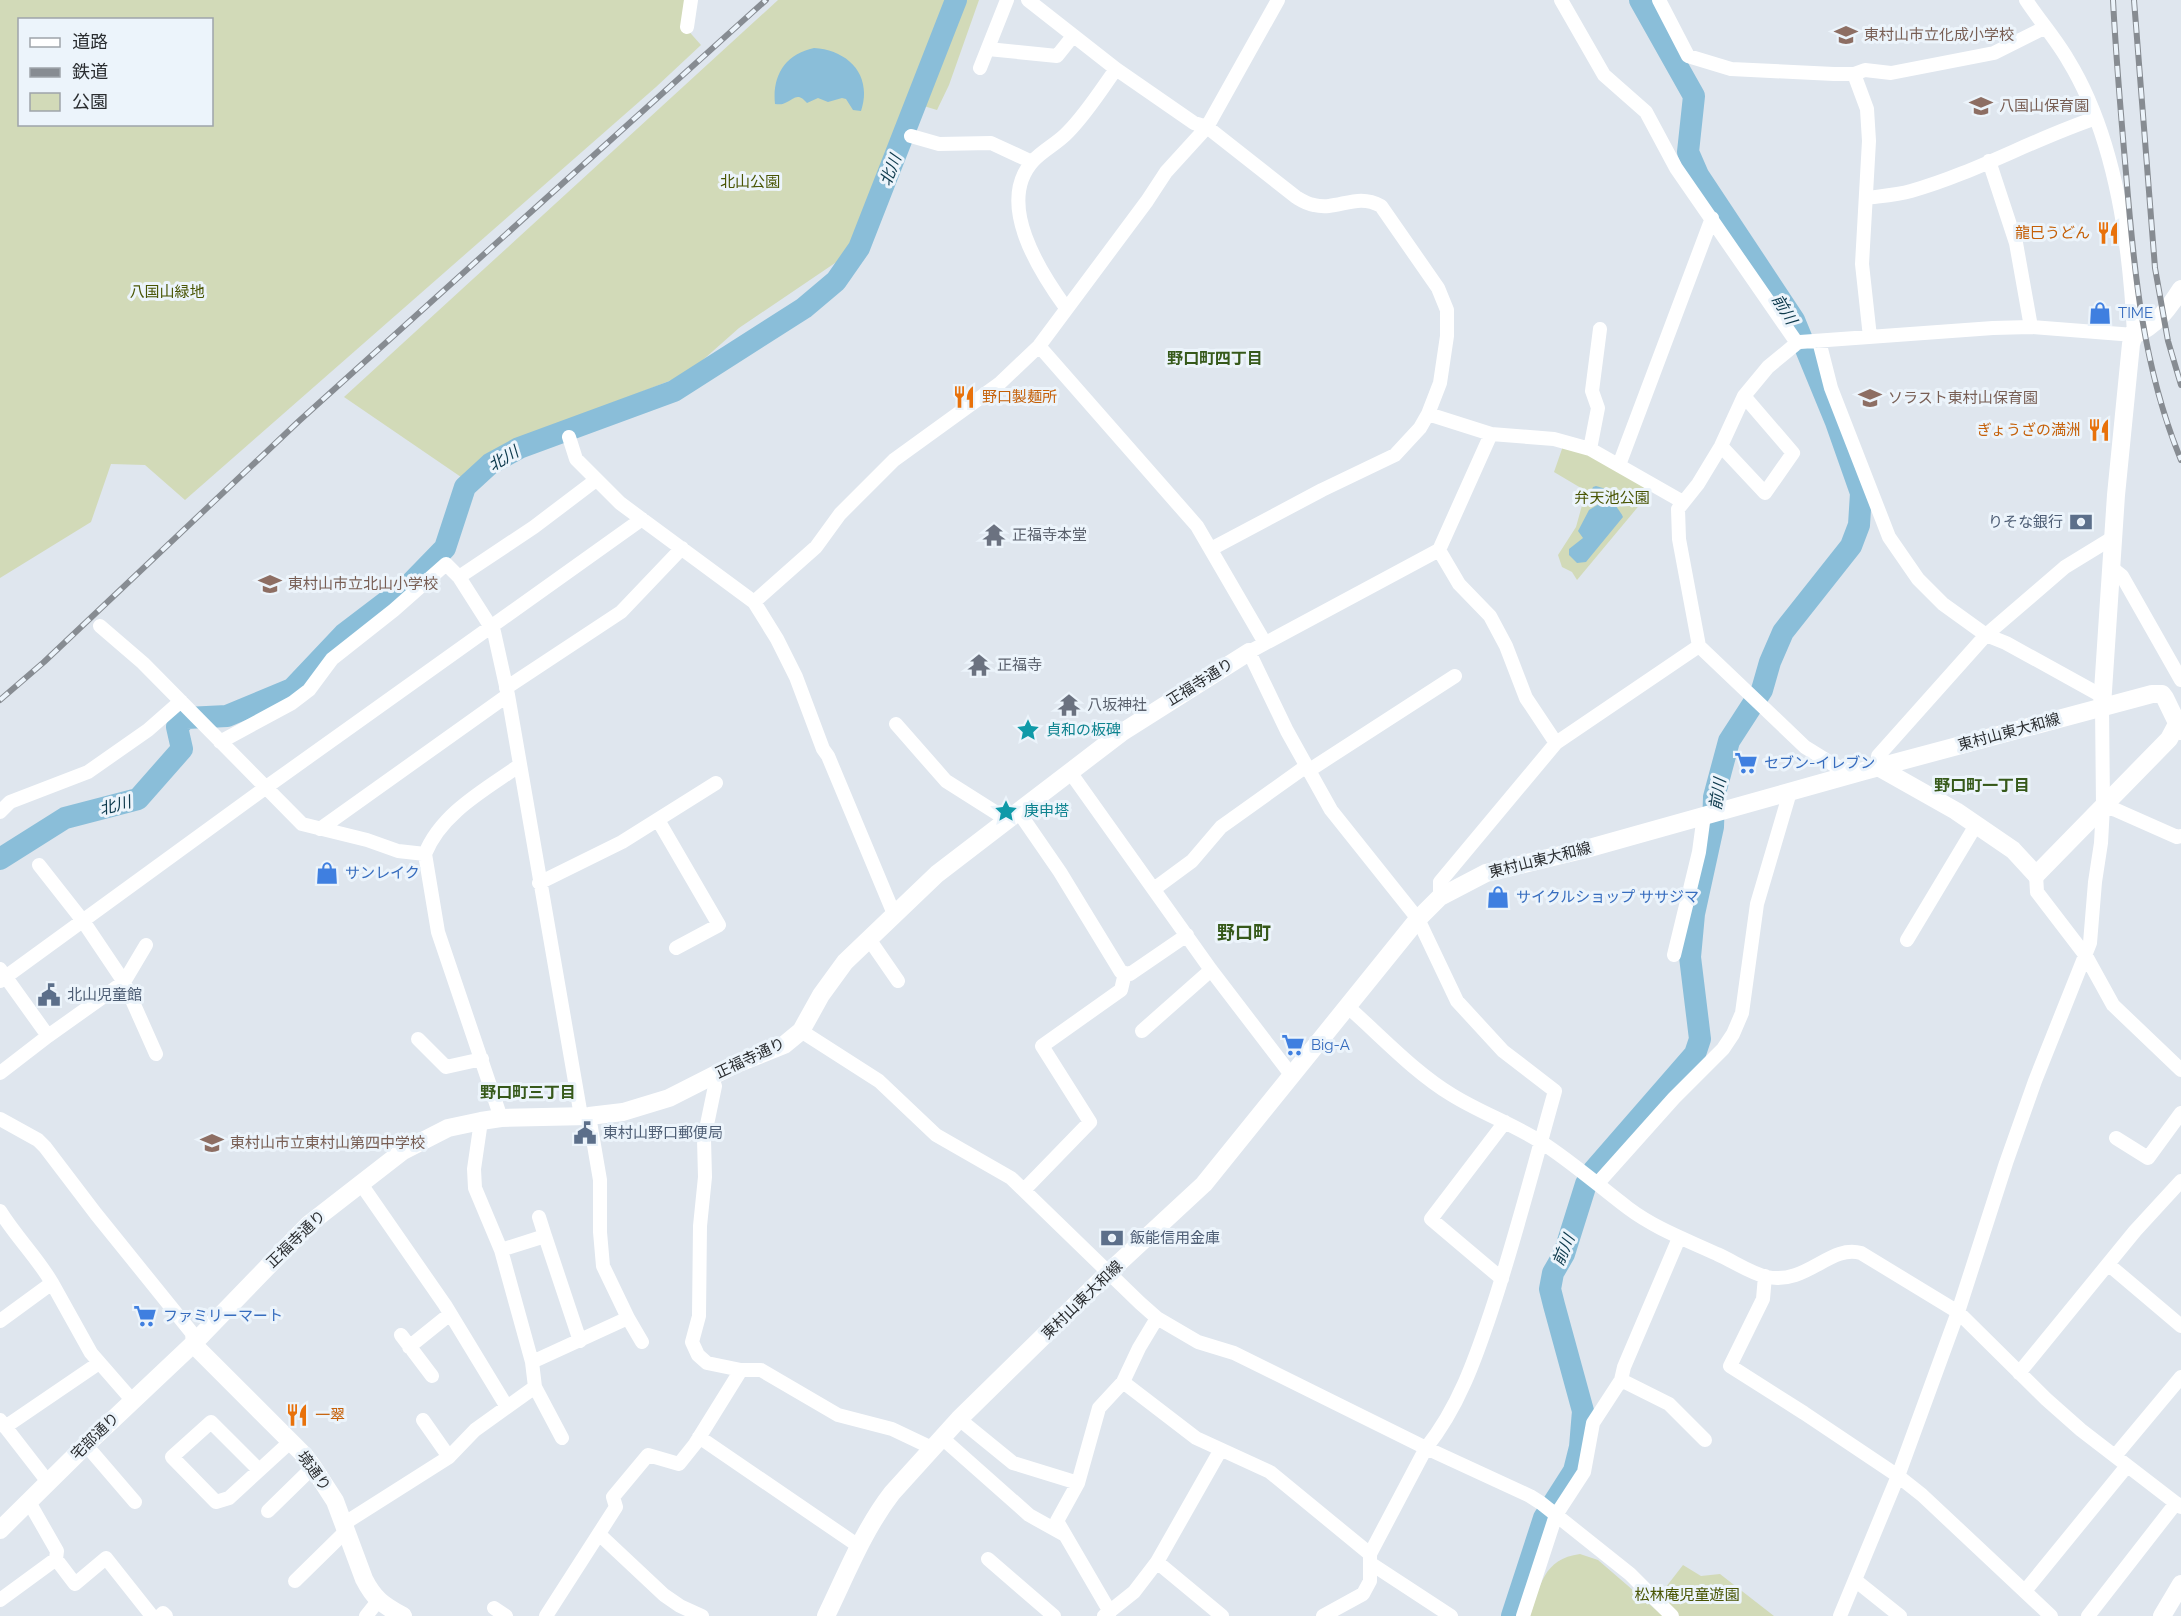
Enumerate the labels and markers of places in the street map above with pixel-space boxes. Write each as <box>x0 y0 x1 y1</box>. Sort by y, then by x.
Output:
school or university icon: 東村山市立化成小学校 <box>1833 22 1859 48</box>
place label: 東村山市立化成小学校 <box>1864 26 2014 44</box>
school or university icon: 八国山保育園 <box>1968 93 1994 119</box>
place label: 八国山保育園 <box>1999 97 2089 115</box>
restaurant icon: 龍巳うどん <box>2095 220 2121 246</box>
place label: 龍巳うどん <box>2015 224 2090 242</box>
shop icon: TIME <box>2087 300 2113 326</box>
place label: TIME <box>2118 304 2153 322</box>
restaurant icon: 野口製麺所 <box>951 384 977 410</box>
school or university icon: ソラスト東村山保育園 <box>1857 385 1883 411</box>
place label: 野口製麺所 <box>982 388 1057 406</box>
place label: ソラスト東村山保育園 <box>1888 389 2038 407</box>
restaurant icon: ぎょうざの満洲 <box>2086 417 2112 443</box>
place label: ぎょうざの満洲 <box>1977 421 2081 439</box>
bank icon: りそな銀行 <box>2068 509 2094 535</box>
place label: りそな銀行 <box>1988 513 2063 531</box>
temple icon: 正福寺本堂 <box>981 522 1007 548</box>
place label: 正福寺本堂 <box>1012 526 1087 544</box>
school or university icon: 東村山市立北山小学校 <box>257 571 283 597</box>
place label: 東村山市立北山小学校 <box>288 575 438 593</box>
temple icon: 正福寺 <box>966 652 992 678</box>
place label: 正福寺 <box>997 656 1042 674</box>
temple icon: 八坂神社 <box>1056 692 1082 718</box>
place label: 八坂神社 <box>1087 696 1147 714</box>
place icon: 貞和の板碑 <box>1015 717 1041 743</box>
place label: 貞和の板碑 <box>1046 721 1121 739</box>
supermarket icon: セブン-イレブン <box>1733 750 1759 776</box>
place label: セブン-イレブン <box>1764 754 1875 772</box>
place icon: 庚申塔 <box>993 798 1019 824</box>
place label: 庚申塔 <box>1024 802 1069 820</box>
shop icon: サンレイク <box>314 860 340 886</box>
place label: サンレイク <box>345 864 420 882</box>
shop icon: サイクルショップ ササジマ <box>1485 884 1511 910</box>
place label: サイクルショップ ササジマ <box>1516 888 1699 906</box>
public building icon: 北山児童館 <box>36 982 62 1008</box>
place label: 北山児童館 <box>67 986 142 1004</box>
supermarket icon: Big-A <box>1280 1032 1306 1058</box>
place label: Big-A <box>1311 1036 1350 1054</box>
public building icon: 東村山野口郵便局 <box>572 1120 598 1146</box>
place label: 東村山野口郵便局 <box>603 1124 723 1142</box>
school or university icon: 東村山市立東村山第四中学校 <box>199 1130 225 1156</box>
place label: 東村山市立東村山第四中学校 <box>230 1134 425 1152</box>
bank icon: 飯能信用金庫 <box>1099 1225 1125 1251</box>
place label: 飯能信用金庫 <box>1130 1229 1220 1247</box>
supermarket icon: ファミリーマート <box>132 1303 158 1329</box>
place label: ファミリーマート <box>163 1307 283 1325</box>
restaurant icon: 一翠 <box>284 1402 310 1428</box>
place label: 一翠 <box>315 1406 345 1424</box>

